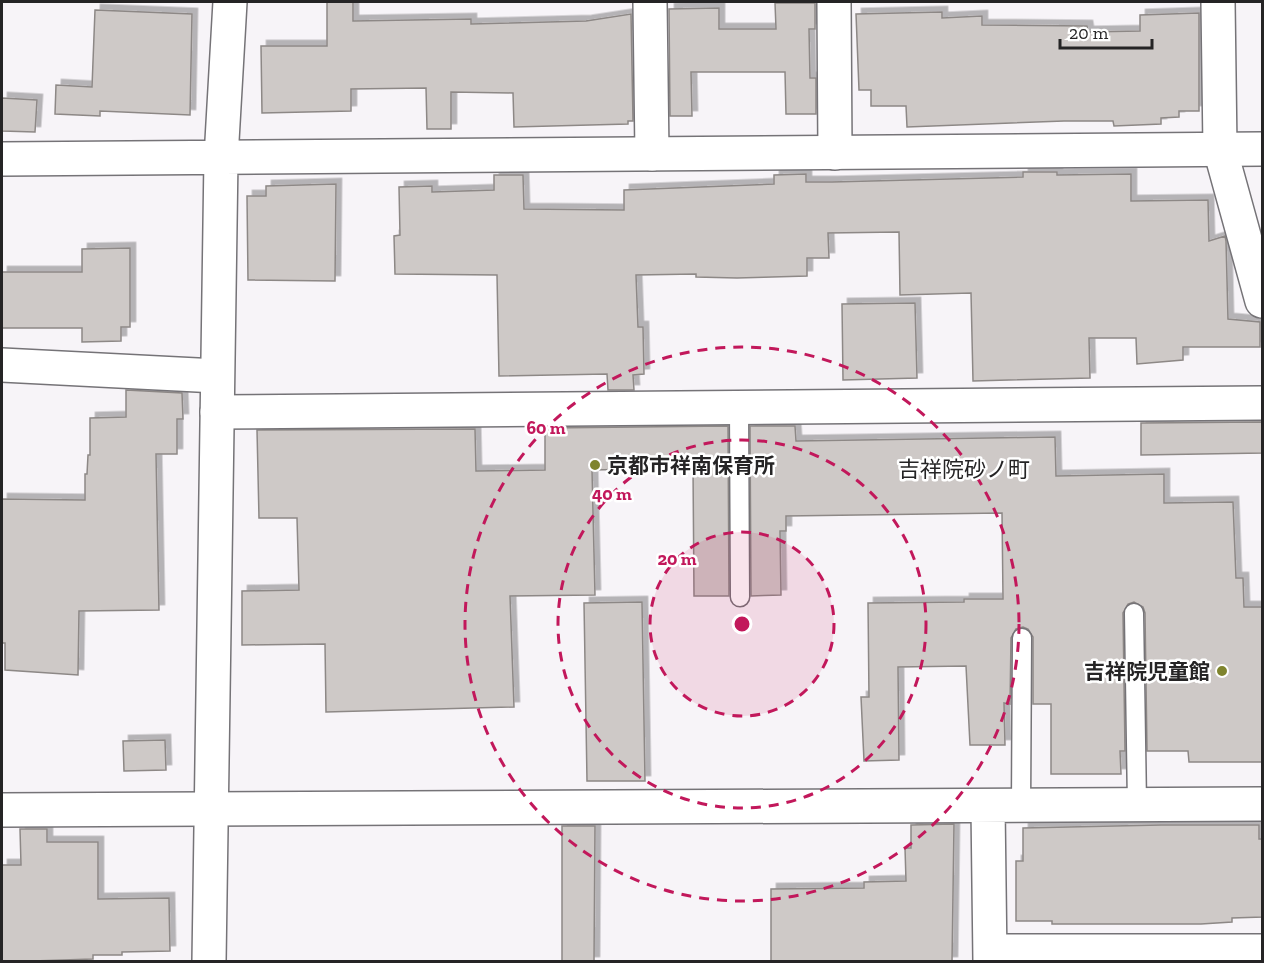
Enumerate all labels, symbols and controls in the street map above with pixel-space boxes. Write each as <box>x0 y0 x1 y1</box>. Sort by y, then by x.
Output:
scale bar <box>1060 12 1152 50</box>
text: 20 m <box>1069 22 1109 44</box>
text: 60 m <box>526 417 566 439</box>
place label: 京都市祥南保育所 <box>607 453 775 478</box>
district label: 吉祥院砂ノ町 <box>898 456 1030 483</box>
marker: 京都市祥南保育所 <box>588 458 602 472</box>
text: 40 m <box>592 483 632 505</box>
text: 20 m <box>657 548 697 570</box>
centre of rings <box>732 614 752 634</box>
place label: 吉祥院児童館 <box>1084 659 1210 684</box>
marker: 吉祥院児童館 <box>1215 664 1229 678</box>

